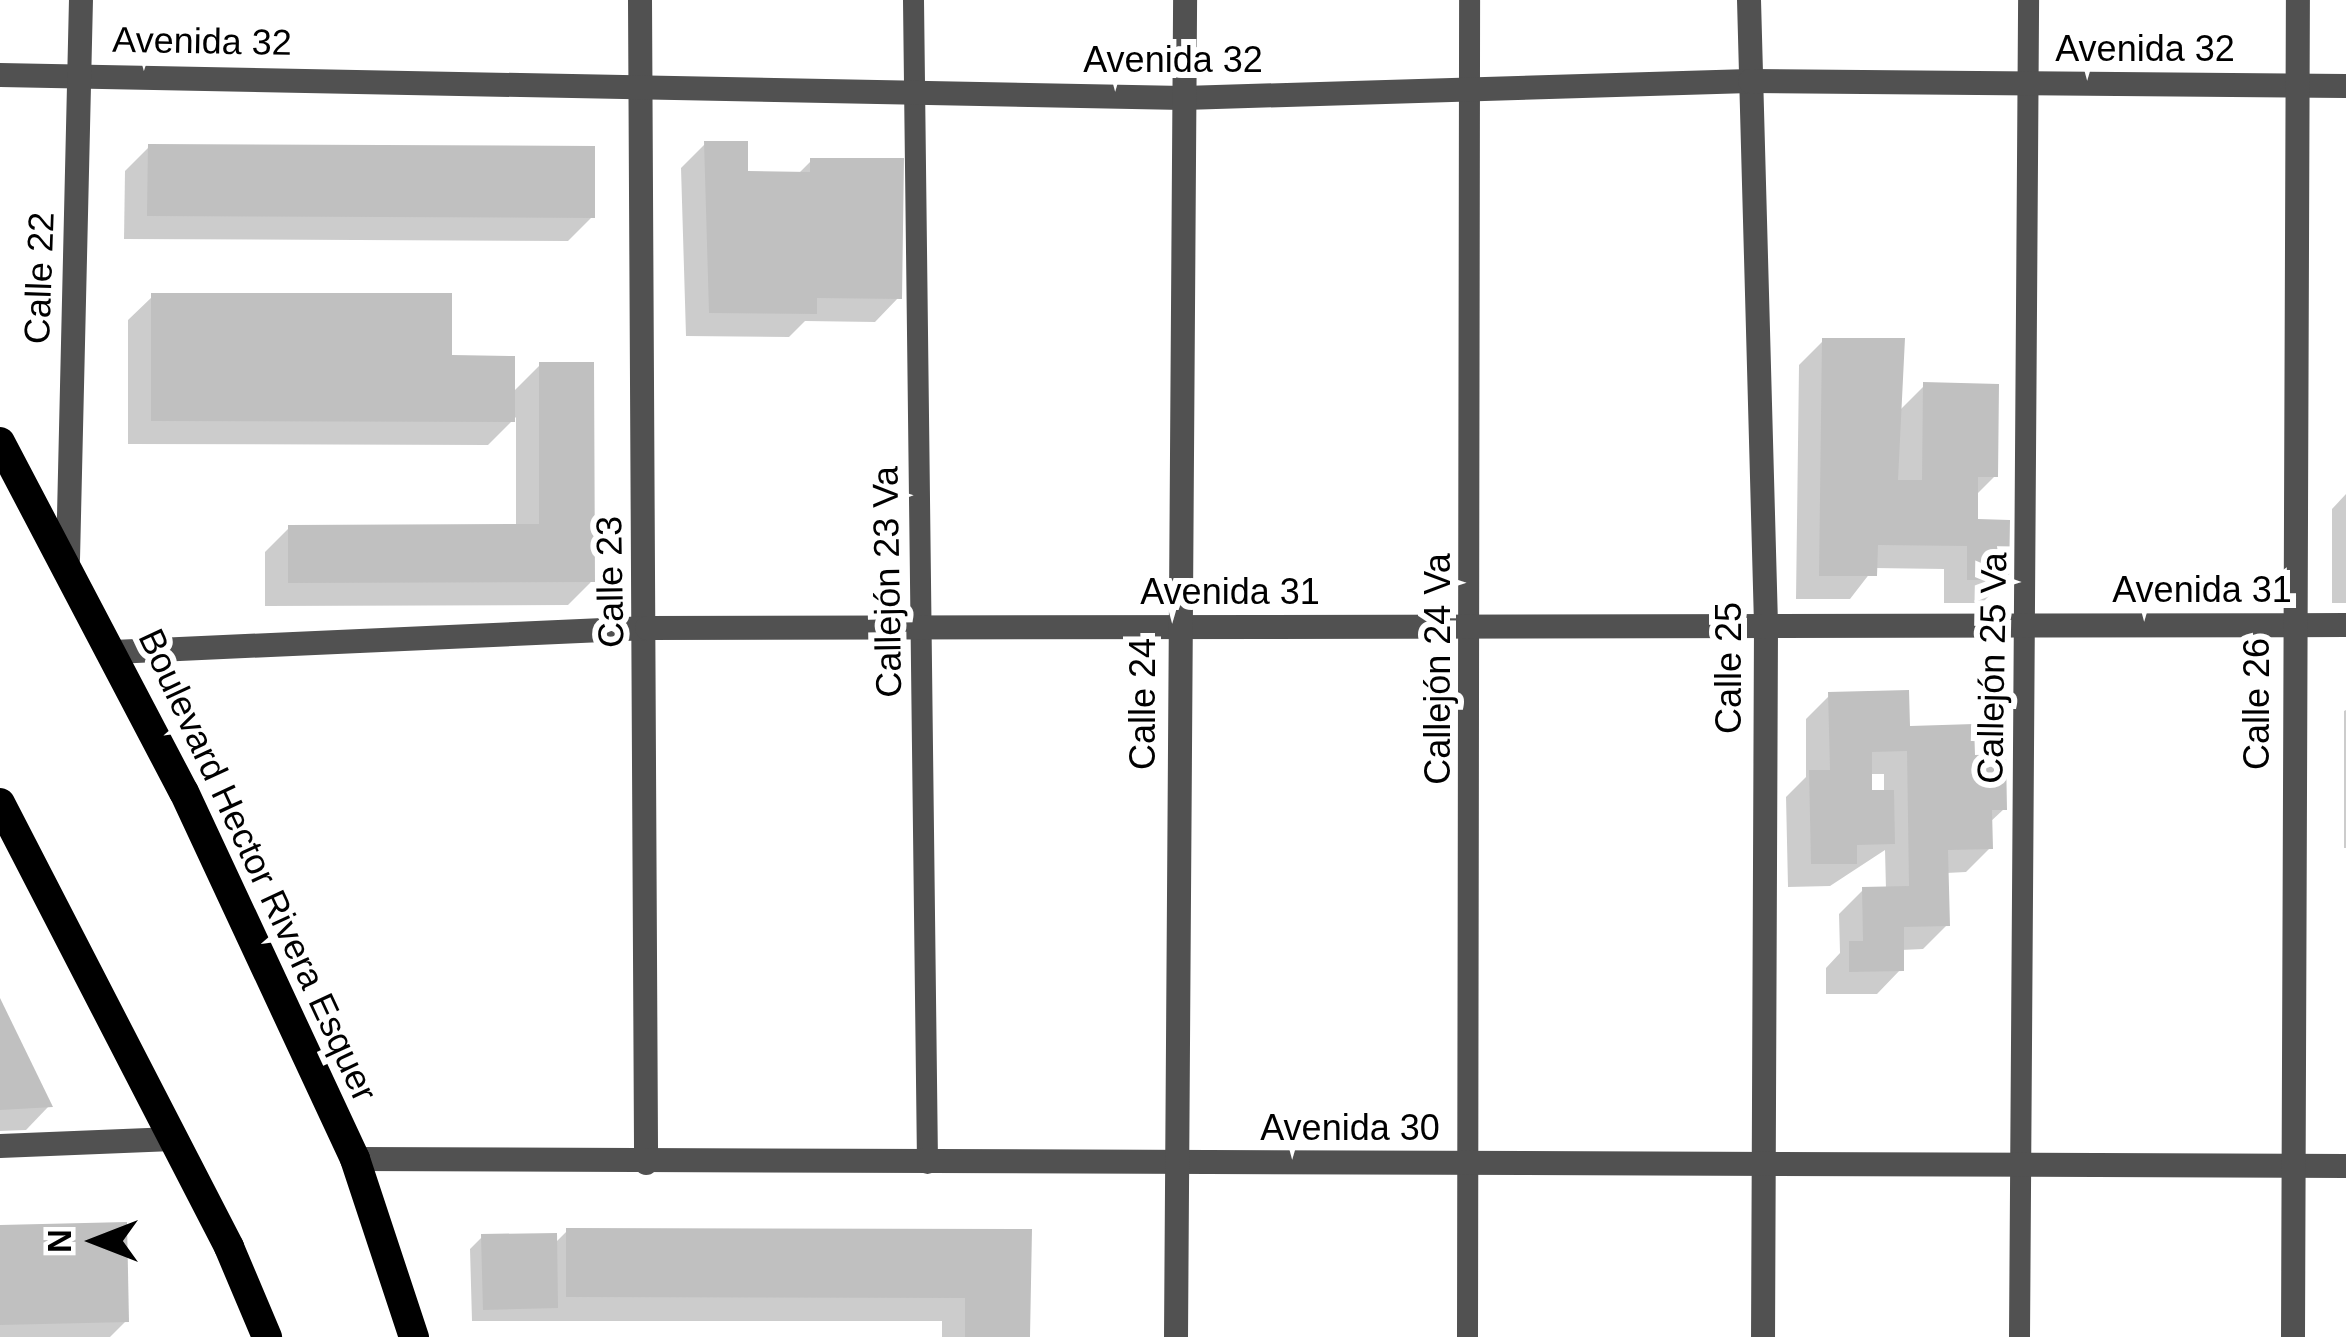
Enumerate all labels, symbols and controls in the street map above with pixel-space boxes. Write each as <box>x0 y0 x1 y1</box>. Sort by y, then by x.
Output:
street label: Avenida 32 <box>112 18 292 64</box>
street label: Avenida 32 <box>2055 27 2235 71</box>
street label: Avenida 32 <box>1083 38 1263 82</box>
street label: Calle 22 <box>15 211 63 345</box>
street label: Callejón 23 Va <box>863 466 911 698</box>
street label: Calle 23 <box>587 516 633 648</box>
street label: Callejón 25 Va <box>1968 552 2016 784</box>
street label: Callejón 24 Va <box>1416 553 1460 785</box>
street label: Avenida 31 <box>2112 568 2292 612</box>
street label: Avenida 31 <box>1140 570 1320 614</box>
street label: Calle 25 <box>1707 602 1751 734</box>
street label: Boulevard Hector Rivera Esquer <box>129 622 387 1108</box>
street label: Calle 24 <box>1121 638 1165 770</box>
street label: Calle 26 <box>2235 638 2279 770</box>
street label: Avenida 30 <box>1260 1106 1440 1150</box>
north arrow <box>36 1181 156 1301</box>
text: N <box>41 1229 78 1253</box>

